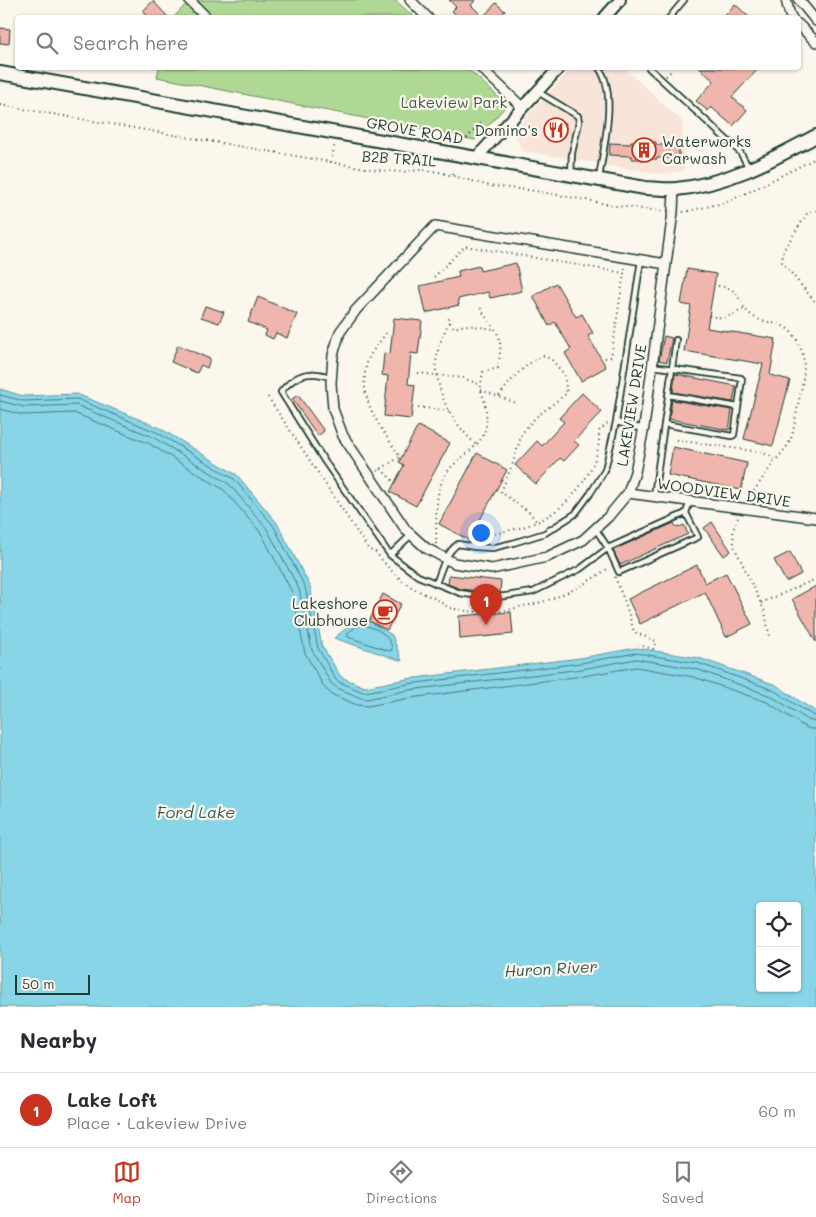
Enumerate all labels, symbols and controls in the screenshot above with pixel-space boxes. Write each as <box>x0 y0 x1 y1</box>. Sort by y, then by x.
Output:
search box <box>15 15 801 70</box>
icon: search <box>33 29 61 57</box>
text: Search here <box>73 30 189 55</box>
park label: Lakeview Park <box>401 92 507 112</box>
street label: GROVE ROAD <box>365 112 465 148</box>
restaurant icon: Domino's <box>543 117 569 143</box>
place label: Domino's <box>474 120 538 140</box>
place label: Waterworks Carwash <box>662 131 751 168</box>
building icon: Waterworks Carwash <box>631 137 657 163</box>
street label: B2B TRAIL <box>361 145 437 171</box>
street label: LAKEVIEW DRIVE <box>611 342 651 468</box>
street label: WOODVIEW DRIVE <box>656 473 793 511</box>
your location <box>468 520 494 546</box>
pin: 1 <box>470 584 502 625</box>
place label: Lakeshore Clubhouse <box>292 593 368 630</box>
cafe icon: Lakeshore Clubhouse <box>372 599 398 625</box>
water label: Ford Lake <box>157 801 235 822</box>
map controls <box>756 902 801 992</box>
button: locate <box>756 902 801 947</box>
button: layers <box>756 947 801 992</box>
water label: Huron River <box>504 955 598 981</box>
scale bar <box>15 972 90 995</box>
text: 50 m <box>22 974 54 993</box>
text: Nearby <box>20 1026 97 1053</box>
text: Lake Loft <box>67 1087 157 1112</box>
text: 1 <box>32 1100 40 1121</box>
text: 60 m <box>759 1100 796 1121</box>
text: Place · Lakeview Drive <box>67 1112 247 1133</box>
tab: Map <box>112 1158 141 1207</box>
tab: Directions <box>366 1158 437 1207</box>
tab: Saved <box>662 1158 704 1207</box>

